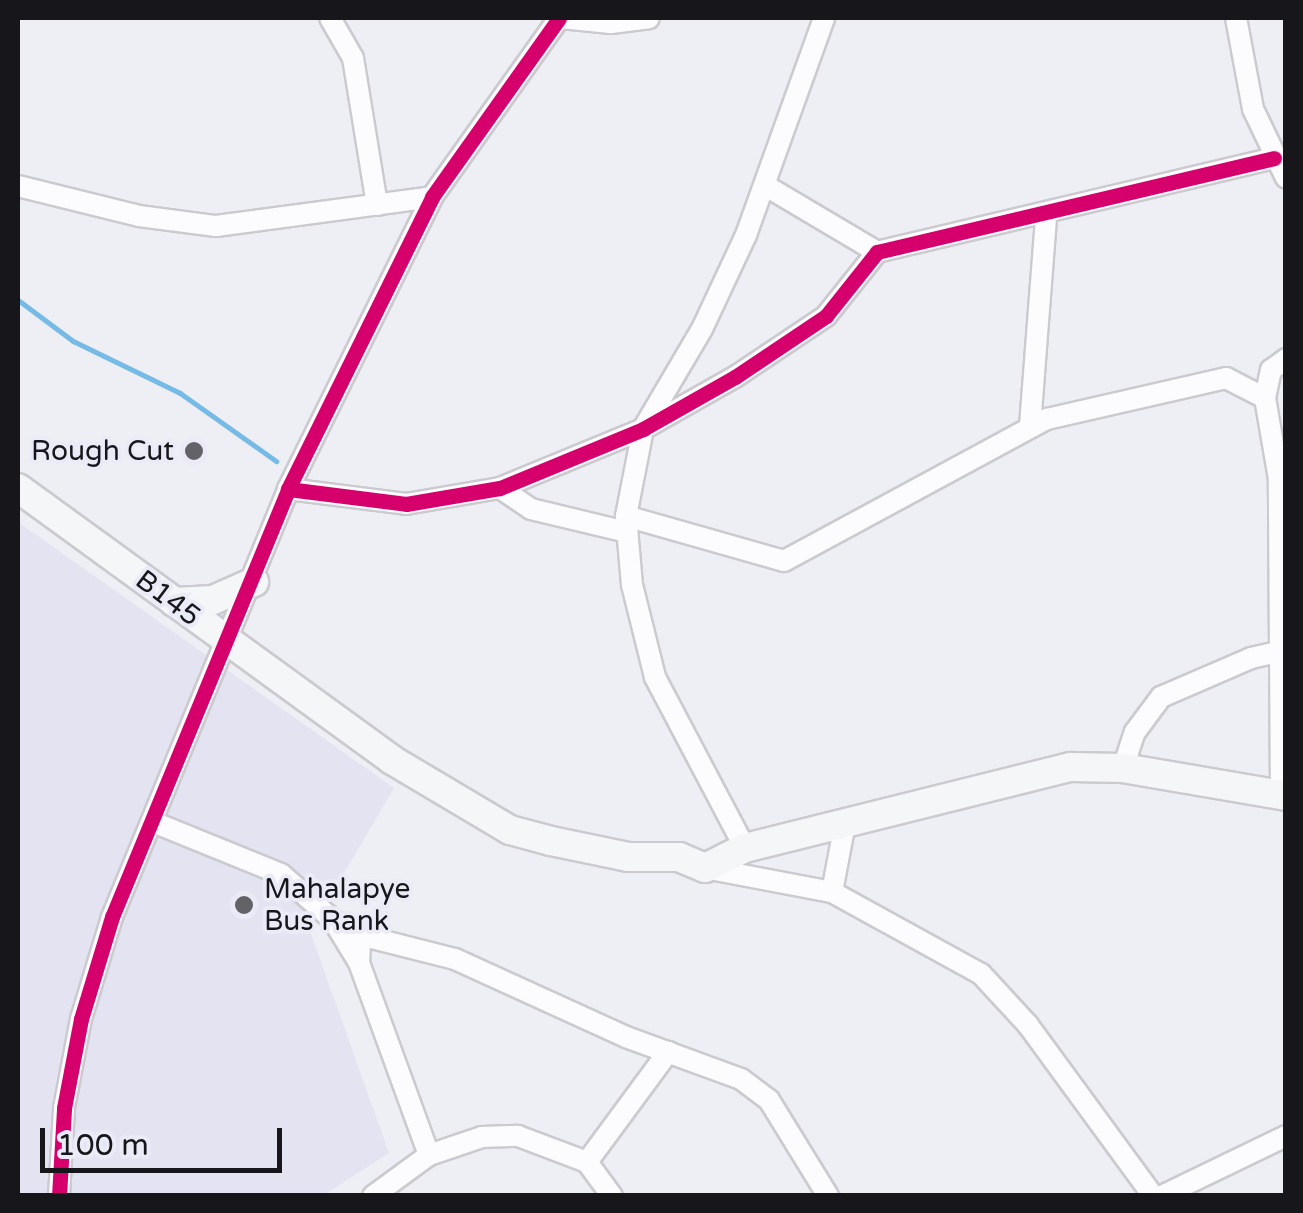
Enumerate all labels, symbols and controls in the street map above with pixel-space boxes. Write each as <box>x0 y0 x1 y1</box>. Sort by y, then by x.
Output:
place label: Rough Cut <box>31 434 174 468</box>
marker: Rough Cut <box>183 440 205 462</box>
street label: B145 <box>129 563 207 633</box>
place label: Mahalapye Bus Rank <box>264 872 410 938</box>
marker: Mahalapye Bus Rank <box>233 894 255 916</box>
scale bar <box>45 1108 288 1170</box>
text: 100 m <box>57 1127 149 1164</box>

